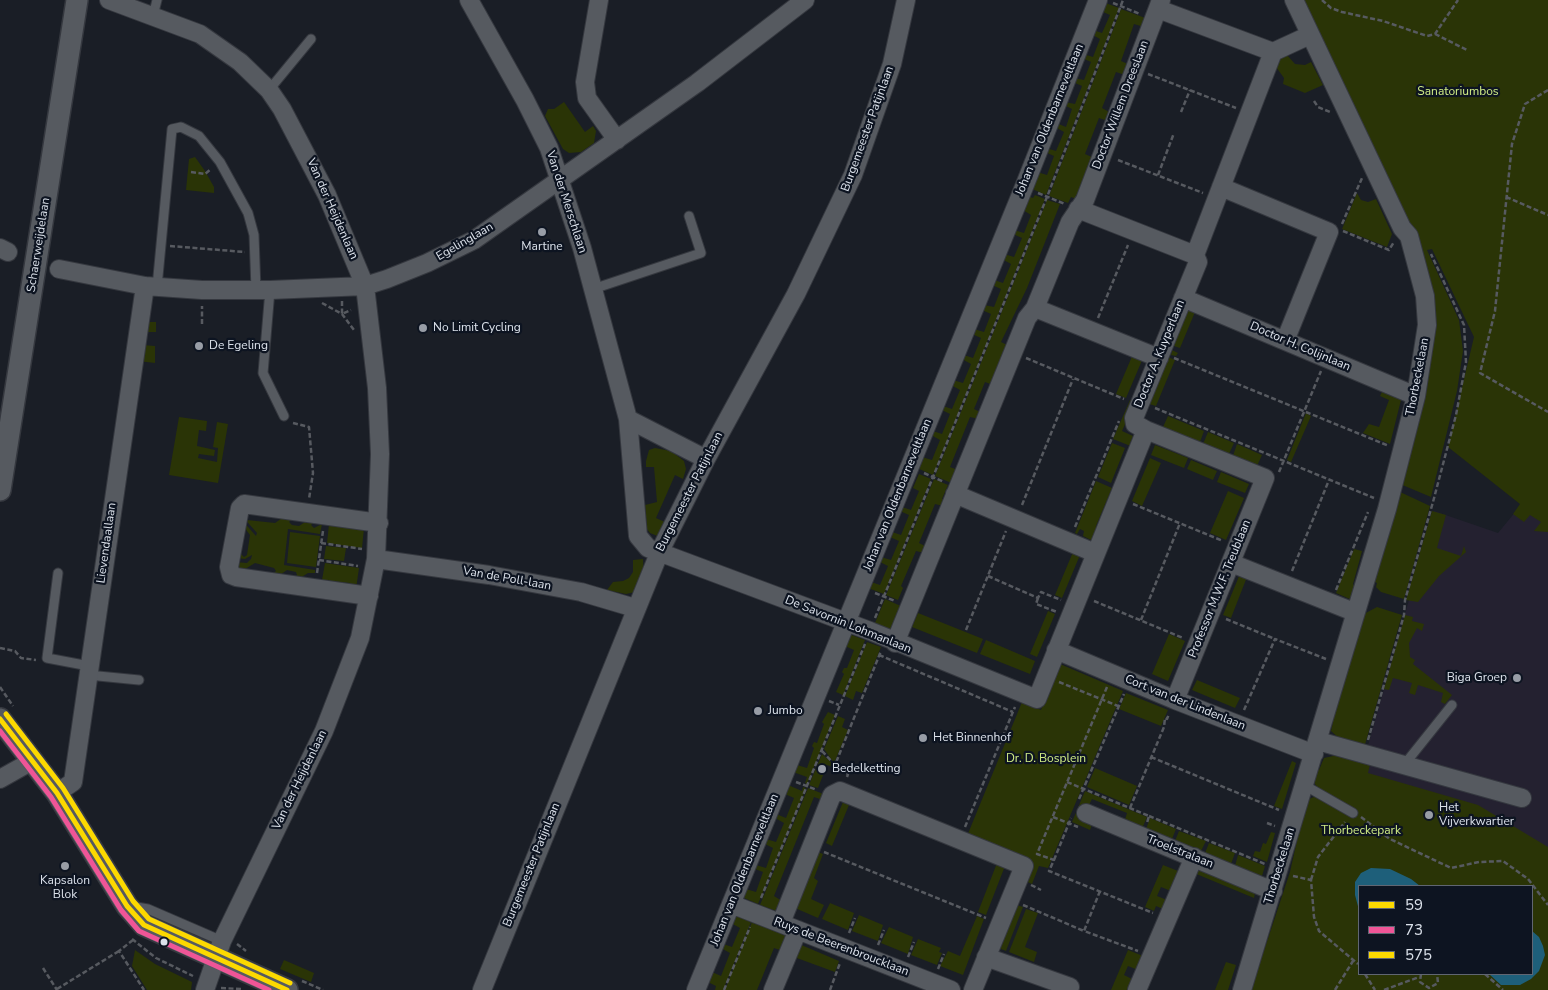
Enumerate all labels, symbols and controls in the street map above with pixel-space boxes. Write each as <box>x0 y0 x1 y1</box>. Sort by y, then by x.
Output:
street label: Doctor Willem Dreeslaan <box>1090 39 1152 171</box>
street label: Johan van Oldenbarneveltlaan <box>1013 42 1087 198</box>
street label: Burgemeester Patijnlaan <box>839 64 897 194</box>
park label: Sanatoriumbos <box>1417 85 1499 99</box>
street label: Van der Merschlaan <box>543 149 589 255</box>
street label: Van der Heijdenlaan <box>303 156 361 262</box>
street label: Schaerweijdelaan <box>24 197 54 293</box>
street label: Egelinglaan <box>434 220 496 264</box>
marker: Martine <box>536 226 548 238</box>
place label: Martine <box>521 240 563 254</box>
street label: Doctor A. Kuyperlaan <box>1132 298 1188 410</box>
street label: Doctor H. Colijnlaan <box>1248 319 1352 375</box>
place label: No Limit Cycling <box>433 321 521 335</box>
marker: No Limit Cycling <box>417 322 429 334</box>
street label: Thorbeckelaan <box>1403 337 1433 417</box>
place label: De Egeling <box>209 339 268 353</box>
marker: De Egeling <box>193 340 205 352</box>
street label: Johan van Oldenbarneveltlaan <box>861 417 935 573</box>
street label: Burgemeester Patijnlaan <box>654 430 726 554</box>
street label: Lievendaallaan <box>94 502 120 584</box>
street label: Professor M.W.F. Treublaan <box>1186 518 1254 660</box>
street label: Van de Poll-laan <box>462 564 552 594</box>
street label: De Savornin Lohmanlaan <box>783 593 913 657</box>
place label: Biga Groep <box>1447 671 1507 685</box>
street label: Cort van der Lindenlaan <box>1123 672 1247 734</box>
marker: Biga Groep <box>1511 672 1523 684</box>
place label: Jumbo <box>768 704 803 718</box>
marker: Jumbo <box>752 705 764 717</box>
street label: Van der Heijdenlaan <box>270 728 330 832</box>
place label: Het Binnenhof <box>933 731 1011 745</box>
marker: Het Binnenhof <box>917 732 929 744</box>
park label: Dr. D. Bosplein <box>1006 752 1086 766</box>
place label: Bedelketting <box>832 762 901 776</box>
marker: Bedelketting <box>816 763 828 775</box>
street label: Johan van Oldenbarneveltlaan <box>708 792 782 948</box>
street label: Burgemeester Patijnlaan <box>501 801 563 929</box>
place label: Het Vijverkwartier <box>1439 801 1514 829</box>
marker: Het Vijverkwartier <box>1423 809 1435 821</box>
park label: Thorbeckepark <box>1321 824 1401 838</box>
street label: Thorbeckelaan <box>1262 826 1298 906</box>
street label: Troelstralaan <box>1145 832 1215 872</box>
marker: Kapsalon Blok <box>59 860 71 872</box>
place label: Kapsalon Blok <box>40 874 90 902</box>
legend <box>1358 885 1533 975</box>
text: 59 <box>1405 895 1423 915</box>
street label: Ruys de Beerenbroucklaan <box>771 915 911 979</box>
text: 73 <box>1405 920 1423 940</box>
unlabelled marker <box>159 937 169 947</box>
text: 575 <box>1405 945 1432 965</box>

